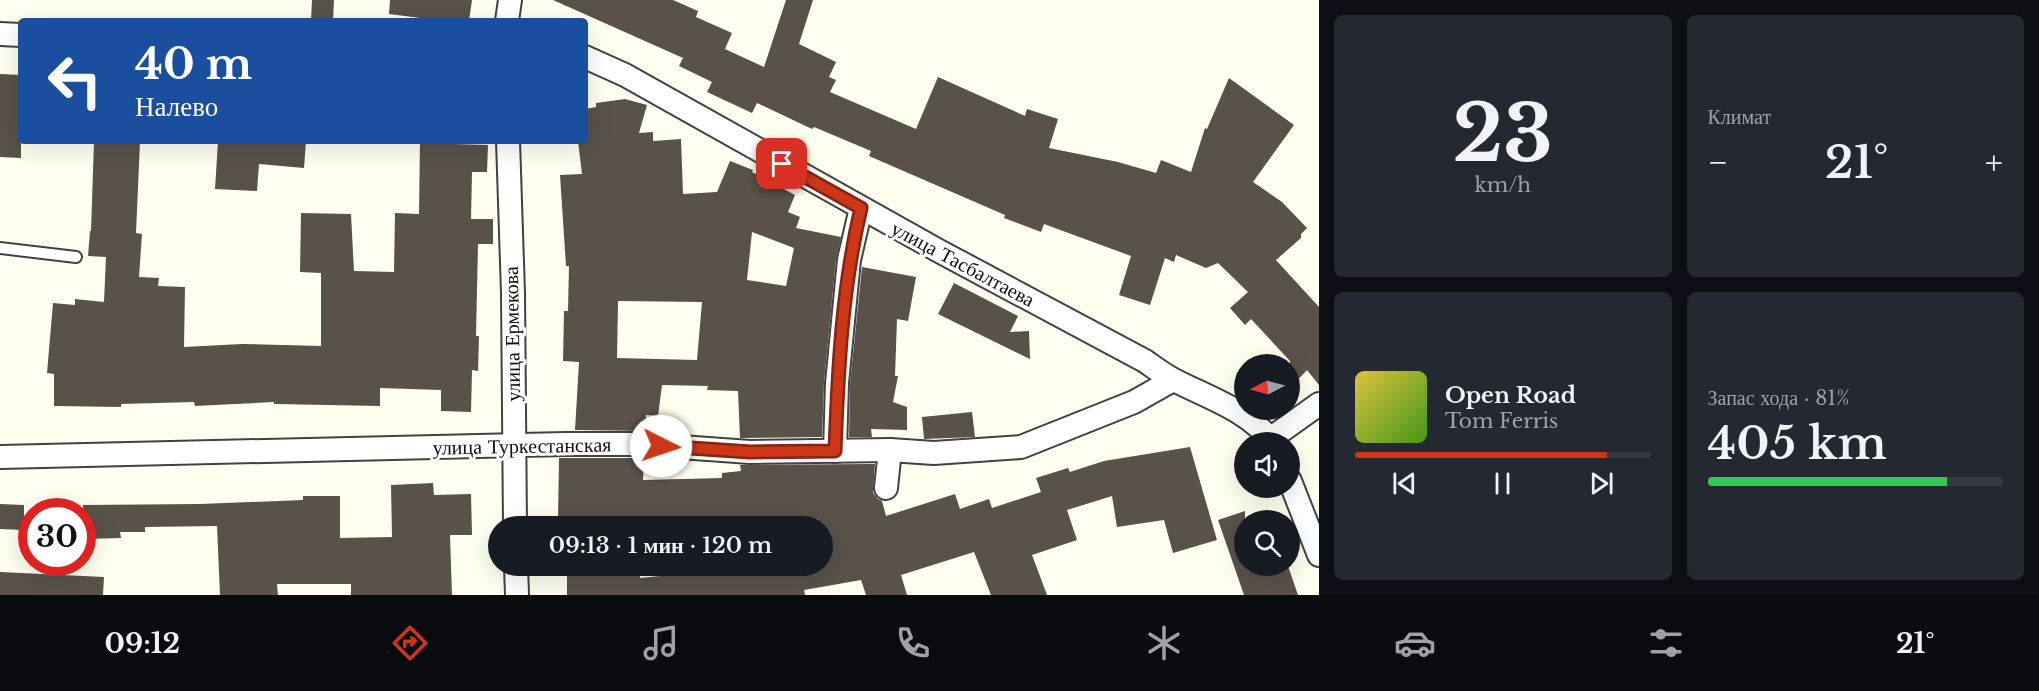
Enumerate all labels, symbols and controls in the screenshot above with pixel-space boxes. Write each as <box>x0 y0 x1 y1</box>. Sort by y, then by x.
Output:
text: 40 m <box>135 38 252 90</box>
icon: left <box>36 42 114 120</box>
text: 23 <box>1453 85 1553 182</box>
text: Налево <box>135 90 218 123</box>
text: Климат <box>1708 105 1771 129</box>
text: 21° <box>1825 134 1889 190</box>
pin <box>756 138 807 189</box>
text: − <box>1708 142 1728 183</box>
text: + <box>1985 142 2003 183</box>
icon: arrive <box>765 147 798 180</box>
text: km/h <box>1474 173 1531 197</box>
street label: улица Тасбалтаева <box>887 216 1039 312</box>
street label: улица Ермекова <box>499 266 525 402</box>
north arrow <box>1234 354 1300 420</box>
map controls <box>1234 354 1300 576</box>
text: Open Road <box>1445 382 1576 409</box>
text: Запас хода · 81% <box>1708 386 1850 410</box>
text: Tom Ferris <box>1445 409 1558 433</box>
position arrow <box>629 414 693 478</box>
text: 405 km <box>1708 415 1887 471</box>
street label: улица Туркестанская <box>432 432 612 460</box>
button: sound <box>1234 432 1300 498</box>
icon: previous <box>1388 467 1421 500</box>
icon: pause <box>1486 467 1519 500</box>
icon: next <box>1585 467 1618 500</box>
speed limit sign: 30 <box>18 498 96 576</box>
button: search <box>1234 510 1300 576</box>
text: 09:13 · 1 мин · 120 m <box>549 532 772 559</box>
icon: directions <box>389 622 431 664</box>
icon: music <box>640 622 682 664</box>
icon: phone <box>892 622 934 664</box>
icon: climate <box>1143 622 1185 664</box>
icon: car <box>1394 622 1436 664</box>
icon: filters <box>1645 622 1687 664</box>
text: 09:12 <box>105 627 180 660</box>
text: 21° <box>1896 627 1934 660</box>

